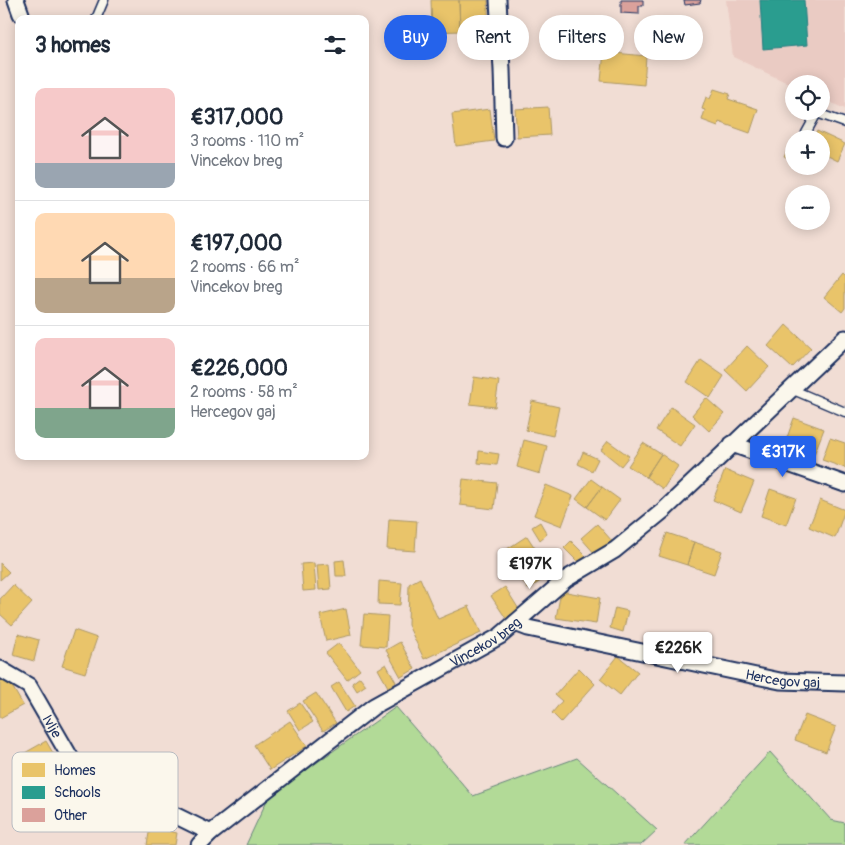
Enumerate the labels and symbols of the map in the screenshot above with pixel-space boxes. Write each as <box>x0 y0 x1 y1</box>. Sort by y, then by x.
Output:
pin: €317K <box>748 436 818 478</box>
pin: €197K <box>495 548 565 590</box>
street label: Vincekov breg <box>447 613 524 671</box>
pin: €226K <box>643 632 713 674</box>
street label: Hercegov gaj <box>744 665 820 691</box>
street label: Ivlje <box>39 712 66 741</box>
legend <box>12 752 178 832</box>
text: Homes <box>54 762 96 779</box>
text: Schools <box>54 784 101 801</box>
text: Other <box>54 807 87 824</box>

